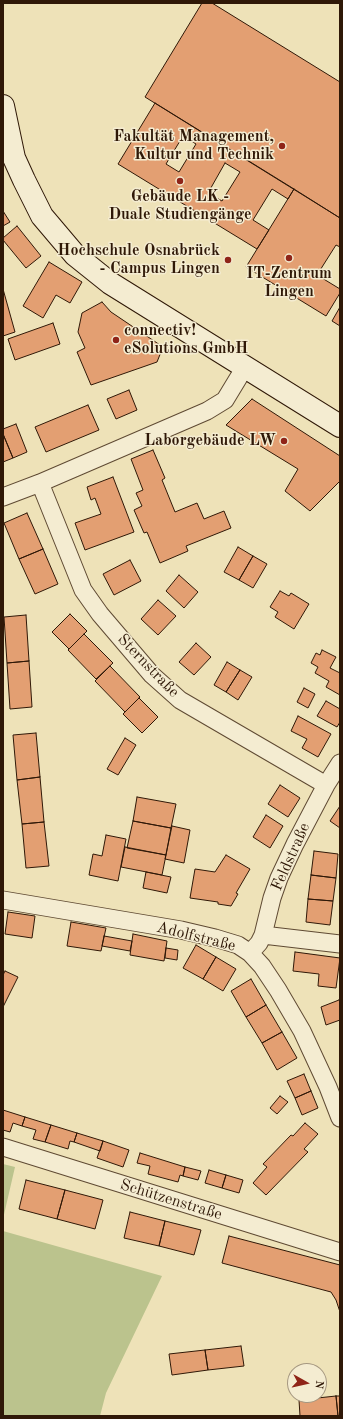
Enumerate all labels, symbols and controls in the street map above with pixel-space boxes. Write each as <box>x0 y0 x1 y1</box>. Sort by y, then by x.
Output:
place label: Fakultät Management, Kultur und Technik <box>113 127 274 165</box>
marker: Fakultät Management, Kultur und Technik <box>277 141 287 151</box>
marker: Gebäude LK - Duale Studiengänge <box>175 176 185 186</box>
place label: Gebäude LK - Duale Studiengänge <box>108 187 252 225</box>
place label: Hochschule Osnabrück - Campus Lingen <box>57 241 220 279</box>
marker: IT-Zentrum Lingen <box>284 253 294 263</box>
marker: Hochschule Osnabrück - Campus Lingen <box>223 255 233 265</box>
place label: IT-Zentrum Lingen <box>246 264 332 302</box>
place label: connectiv! eSolutions GmbH <box>124 321 248 359</box>
marker: connectiv! eSolutions GmbH <box>111 335 121 345</box>
place label: Laborgebäude LW <box>144 431 276 451</box>
marker: Laborgebäude LW <box>279 436 289 446</box>
street label: Sternstraße <box>113 630 183 702</box>
street label: Feldstraße <box>267 820 315 894</box>
street label: Adolfstraße <box>154 918 238 956</box>
street label: Schützenstraße <box>118 1175 224 1225</box>
north arrow <box>287 1363 327 1403</box>
text: N <box>312 1380 324 1390</box>

